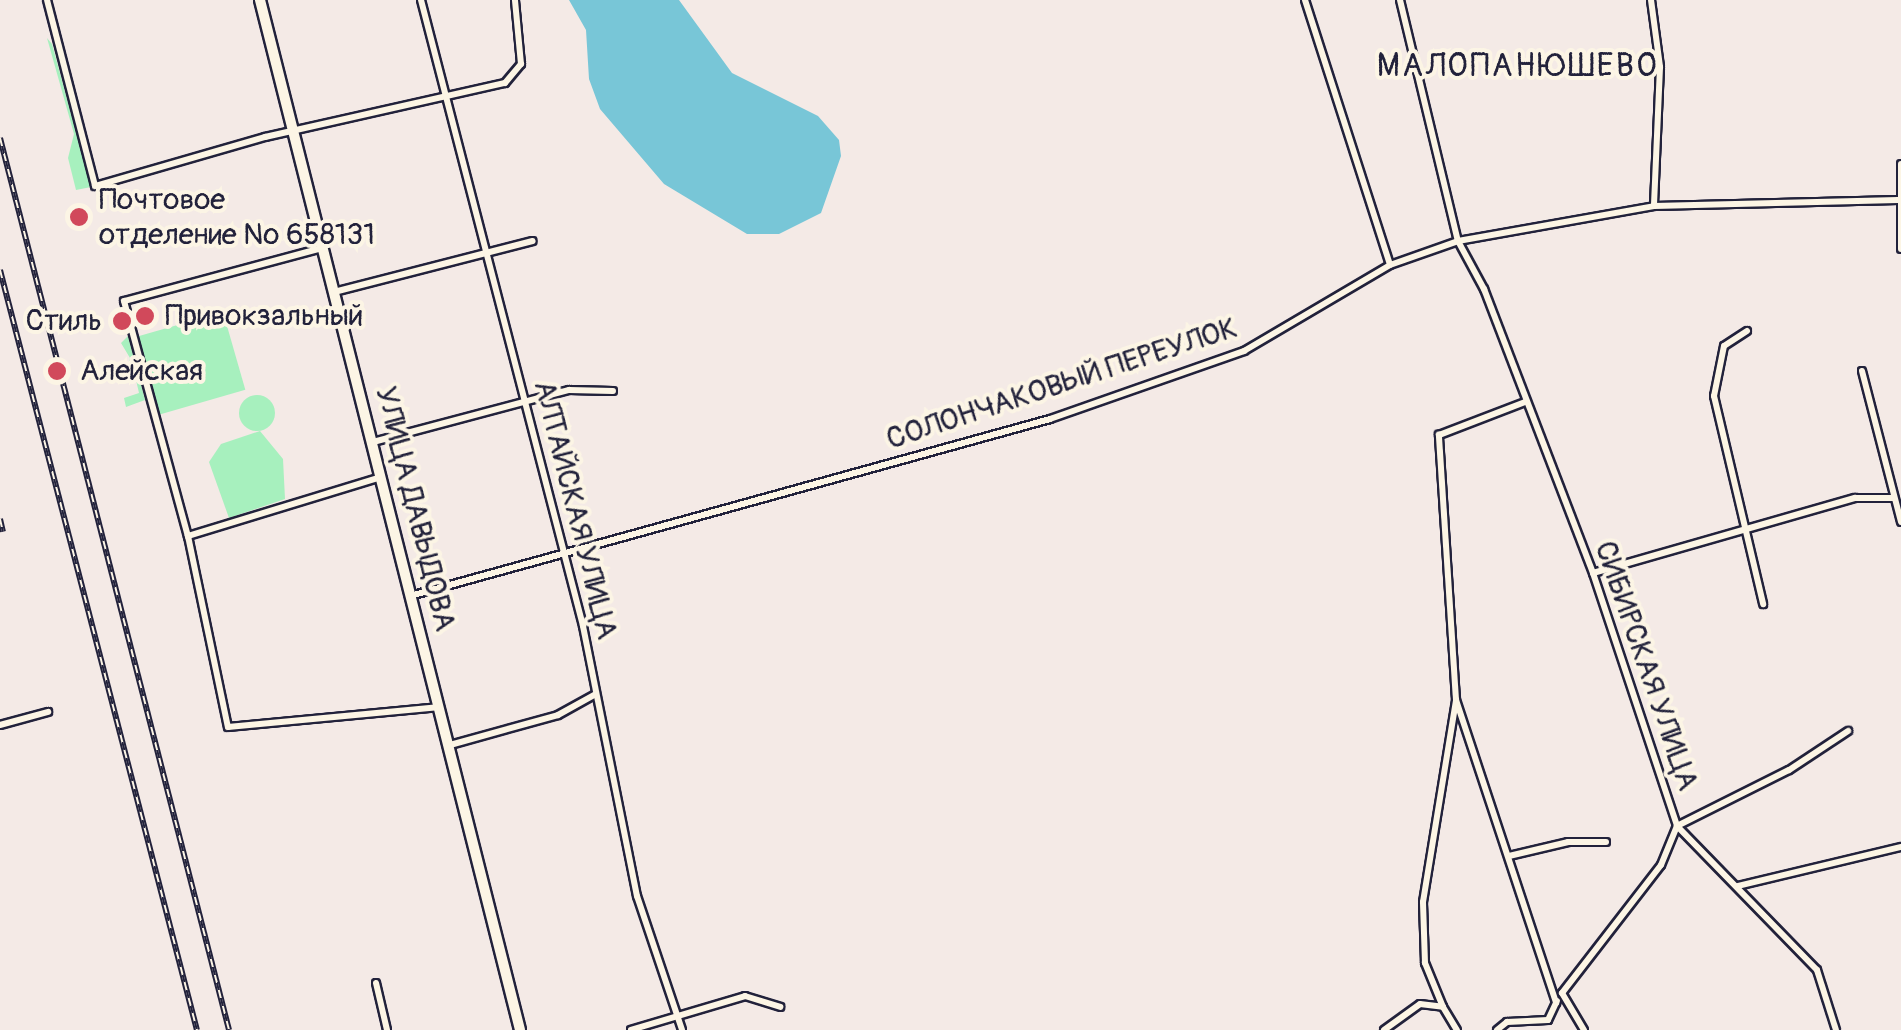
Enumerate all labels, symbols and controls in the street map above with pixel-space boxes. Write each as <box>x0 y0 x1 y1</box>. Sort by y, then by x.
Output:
district label: МАЛОПАНЮШЕВО <box>1377 47 1659 85</box>
place label: Почтовое отделение № 658131 <box>99 182 375 252</box>
marker: Почтовое отделение № 658131 <box>68 206 90 228</box>
place label: Привокзальный <box>165 298 364 334</box>
place label: Стиль <box>26 303 102 339</box>
marker: Привокзальный <box>134 305 156 327</box>
marker: Стиль <box>111 310 133 332</box>
street label: СОЛОНЧАКОВЫЙ ПЕРЕУЛОК <box>882 310 1242 458</box>
place label: Алейская <box>80 353 203 389</box>
marker: Алейская <box>44 358 70 384</box>
street label: АЛТАЙСКАЯ УЛИЦА <box>525 377 625 643</box>
street label: УЛИЦА ДАВЫДОВА <box>367 383 463 635</box>
street label: СИБИРСКАЯ УЛИЦА <box>1586 537 1706 795</box>

